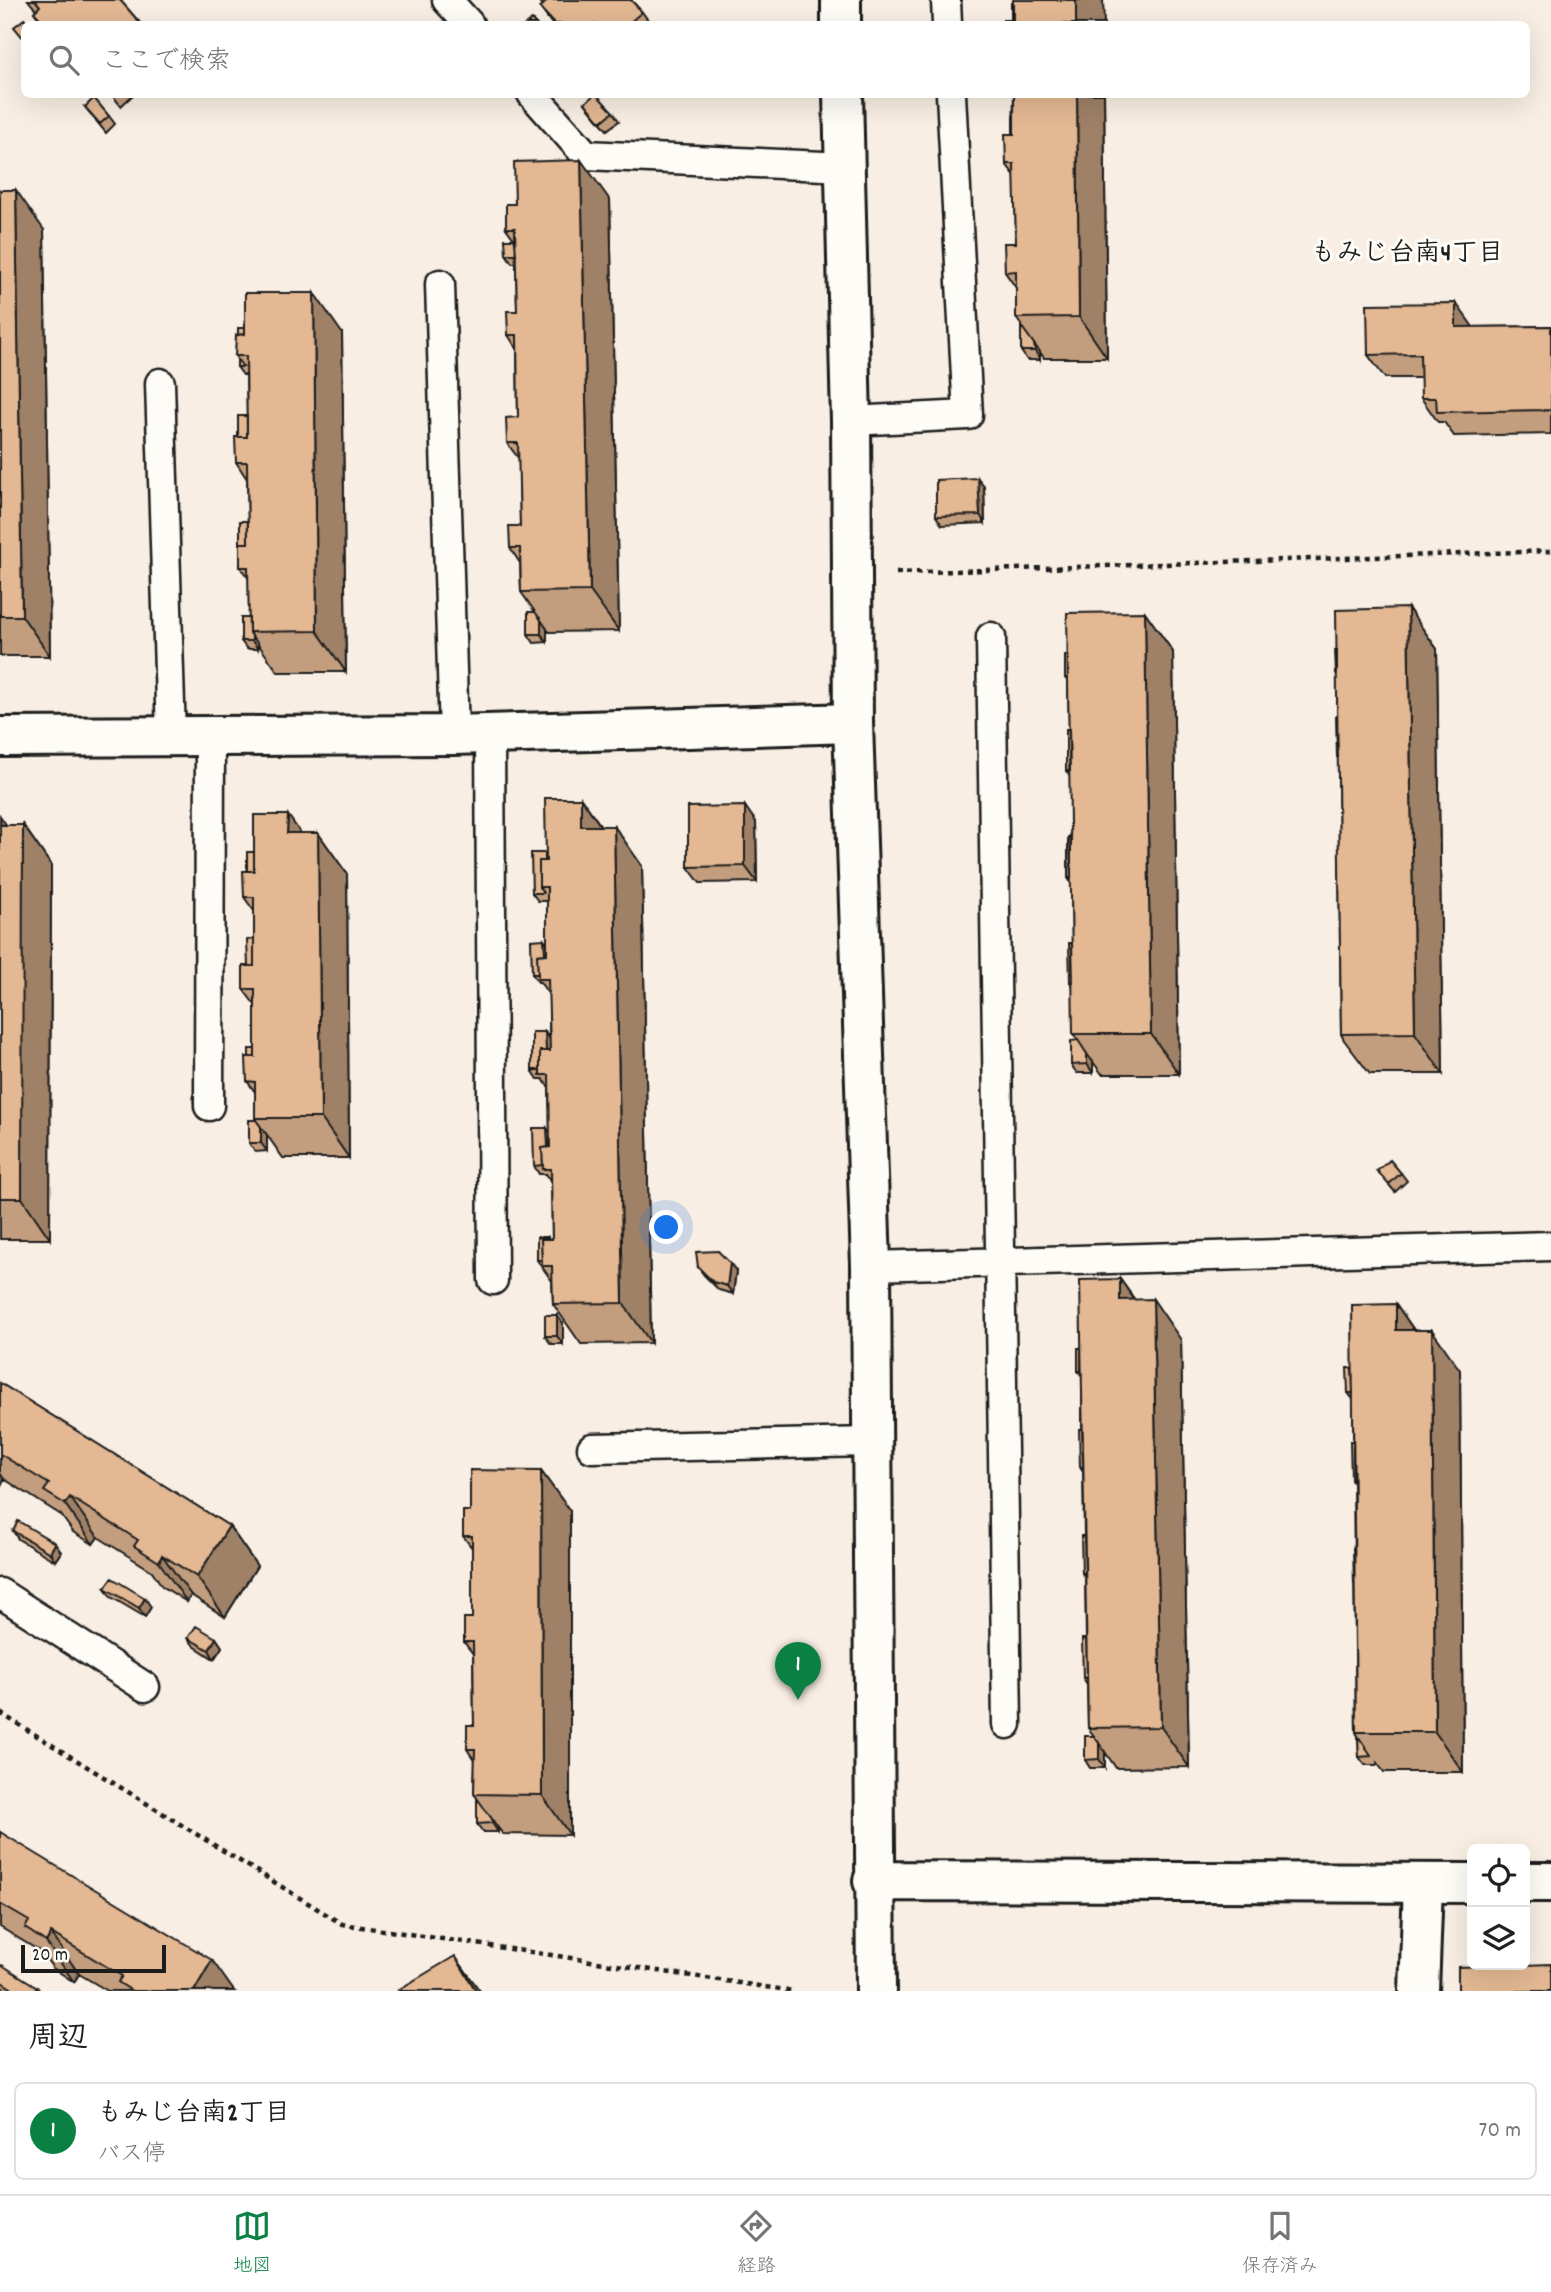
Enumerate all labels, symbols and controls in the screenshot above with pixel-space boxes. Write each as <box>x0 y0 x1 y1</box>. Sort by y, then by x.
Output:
search box <box>21 21 1530 98</box>
icon: search <box>45 41 83 79</box>
text: ここで検索 <box>101 44 231 81</box>
district label: もみじ台南4丁目 <box>1311 236 1503 273</box>
your location <box>649 1210 683 1244</box>
pin: 1 <box>775 1642 821 1700</box>
map controls <box>1467 1844 1530 1970</box>
button: locate <box>1467 1844 1530 1907</box>
button: layers <box>1467 1907 1530 1970</box>
scale bar <box>21 1942 166 1974</box>
text: 20 m <box>32 1943 68 1970</box>
text: 周辺 <box>28 2019 88 2062</box>
text: もみじ台南2丁目 <box>97 2096 290 2133</box>
text: 1 <box>50 2115 56 2148</box>
text: 70 m <box>1479 2115 1521 2148</box>
text: バス停 <box>97 2139 166 2172</box>
tab: 地図 <box>233 2207 271 2281</box>
tab: 経路 <box>737 2207 776 2281</box>
tab: 保存済み <box>1242 2207 1318 2281</box>

